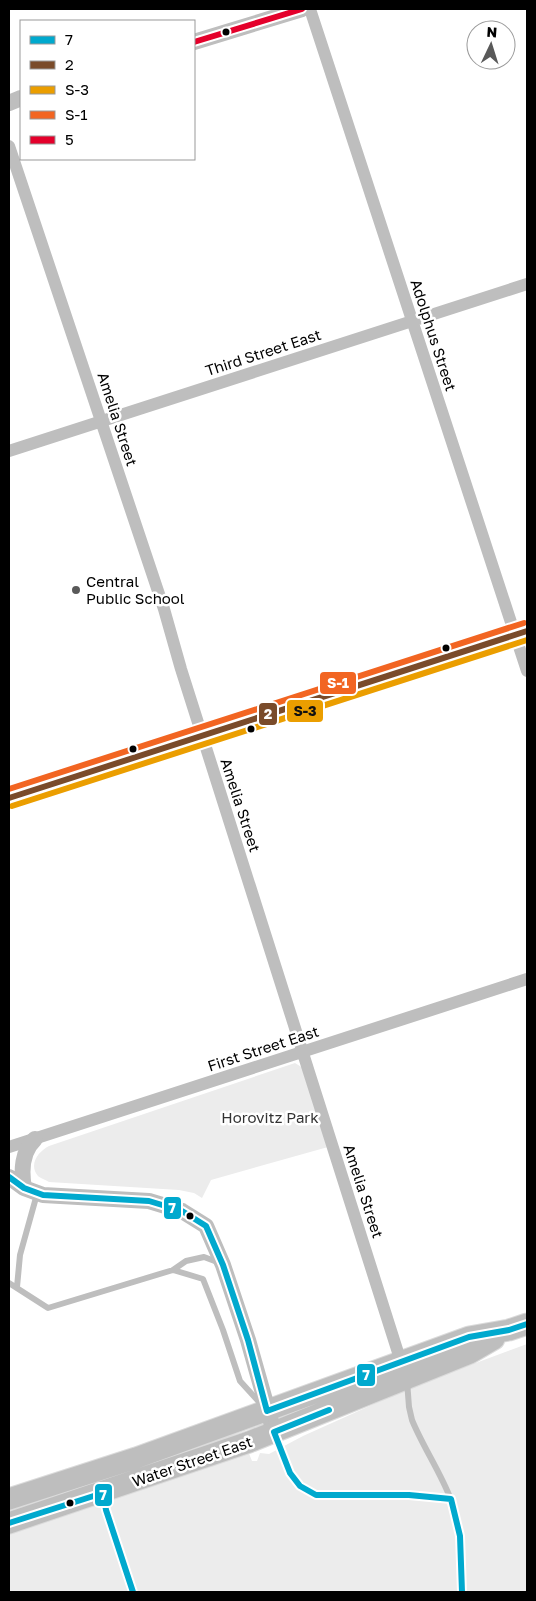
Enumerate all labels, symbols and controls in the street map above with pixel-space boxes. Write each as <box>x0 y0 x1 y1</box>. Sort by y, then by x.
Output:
legend <box>20 20 195 160</box>
north arrow <box>466 20 516 70</box>
text: N <box>486 23 498 40</box>
unlabelled marker <box>221 27 231 37</box>
text: 7 <box>65 30 73 48</box>
text: 2 <box>65 55 74 73</box>
text: S-3 <box>65 80 89 98</box>
text: S-1 <box>65 105 88 123</box>
text: 5 <box>65 130 74 148</box>
street label: Adolphus Street <box>407 277 461 393</box>
street label: Third Street East <box>203 325 323 379</box>
street label: Amelia Street <box>94 370 142 468</box>
place label: Central Public School <box>86 572 185 607</box>
marker: Central Public School <box>70 584 82 596</box>
unlabelled marker <box>441 643 451 653</box>
line badge: S-1 <box>319 671 357 695</box>
text: S-1 <box>327 674 349 691</box>
line badge: S-3 <box>286 699 324 723</box>
line badge: 2 <box>258 702 278 726</box>
text: S-3 <box>293 702 317 719</box>
text: 2 <box>264 705 273 722</box>
unlabelled marker <box>246 724 256 734</box>
unlabelled marker <box>128 744 138 754</box>
street label: Amelia Street <box>217 756 265 854</box>
street label: First Street East <box>205 1022 321 1074</box>
park label: Horovitz Park <box>221 1108 319 1126</box>
street label: Amelia Street <box>340 1142 388 1240</box>
line badge: 7 <box>163 1196 182 1220</box>
text: 7 <box>168 1199 176 1216</box>
unlabelled marker <box>185 1211 195 1221</box>
line badge: 7 <box>356 1363 376 1387</box>
text: 7 <box>362 1366 370 1383</box>
street label: Water Street East <box>129 1432 255 1490</box>
line badge: 7 <box>94 1483 113 1507</box>
text: 7 <box>99 1486 107 1503</box>
unlabelled marker <box>65 1498 75 1508</box>

